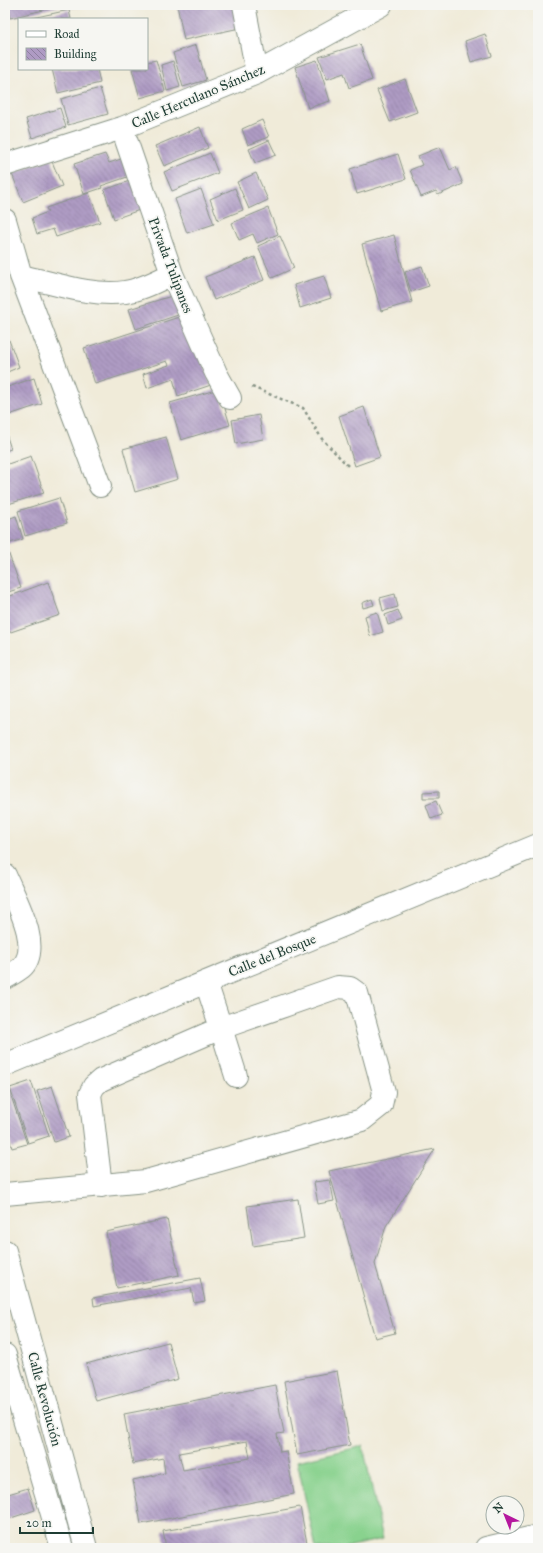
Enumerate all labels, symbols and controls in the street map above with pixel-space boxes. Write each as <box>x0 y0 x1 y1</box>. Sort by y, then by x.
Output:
legend <box>18 18 148 70</box>
text: Road <box>54 27 80 41</box>
text: Building <box>54 47 97 62</box>
street label: Calle Herculano Sánchez <box>129 60 268 132</box>
street label: Privada Tulipanes <box>144 215 197 316</box>
street label: Calle del Bosque <box>226 930 319 982</box>
street label: Calle Revolución <box>24 1350 65 1448</box>
north arrow <box>485 1495 525 1535</box>
text: N <box>491 1500 507 1516</box>
scale bar <box>20 1509 93 1535</box>
text: 20 m <box>26 1516 52 1530</box>

